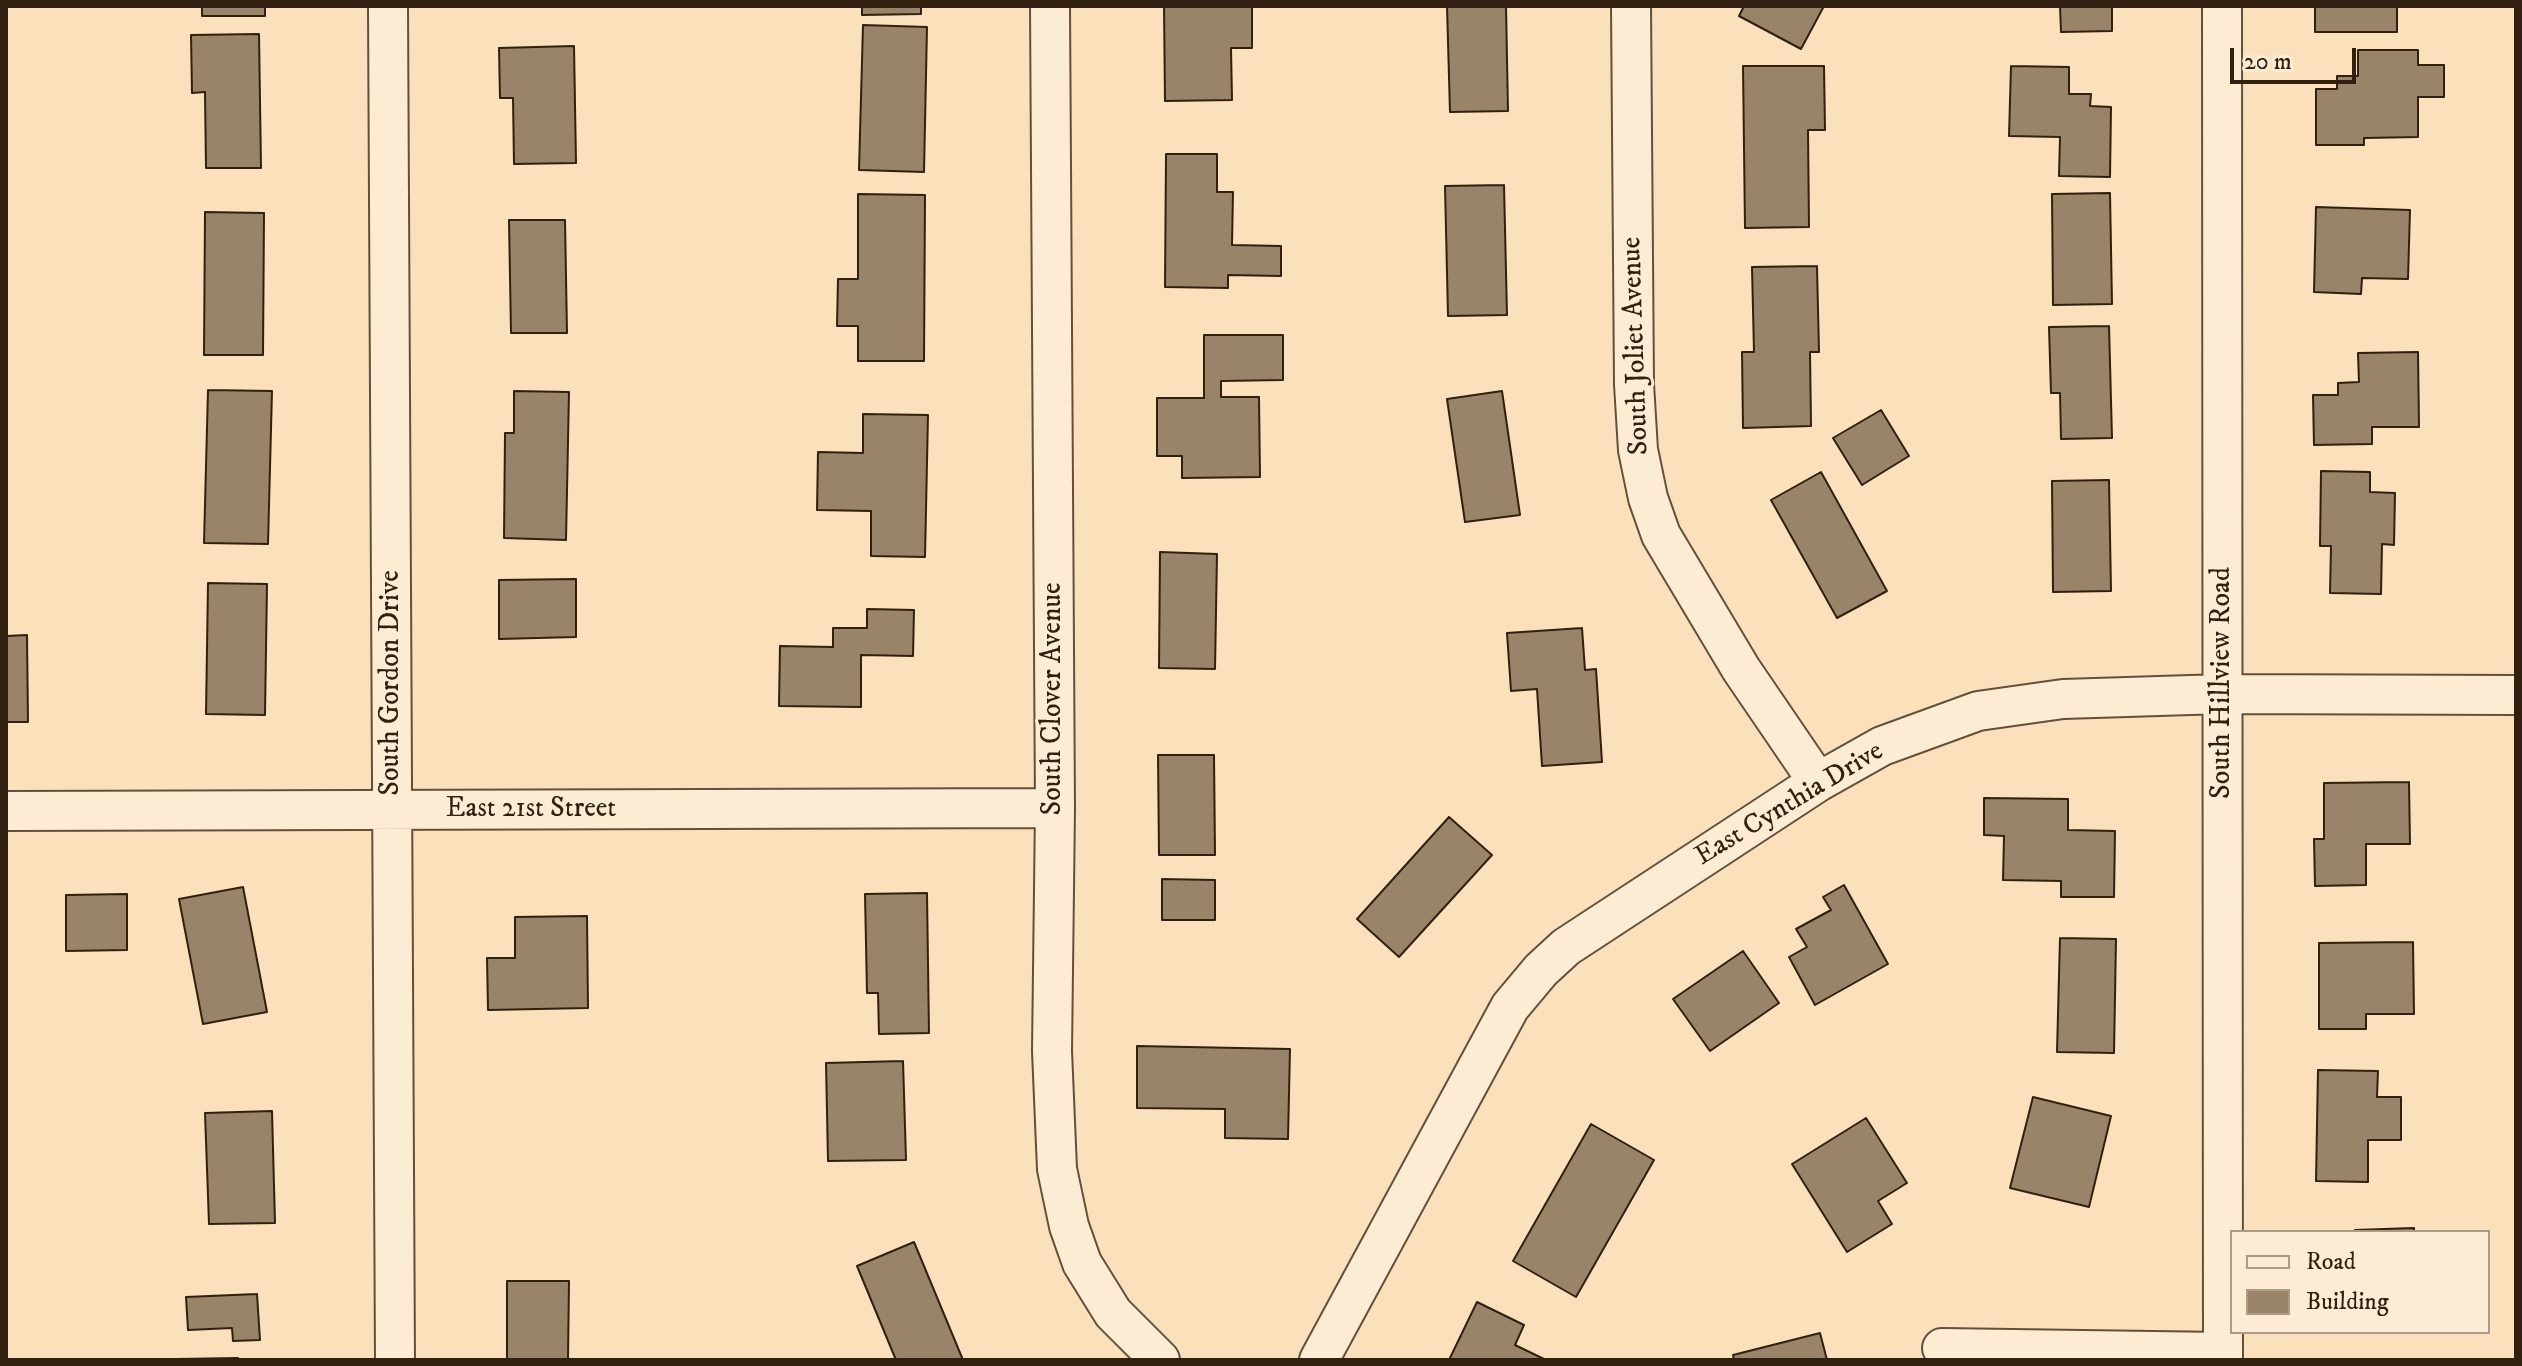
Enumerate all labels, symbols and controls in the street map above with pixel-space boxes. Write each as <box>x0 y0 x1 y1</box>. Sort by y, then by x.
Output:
scale bar <box>2234 32 2360 82</box>
text: 20 m <box>2244 47 2292 77</box>
street label: South Joliet Avenue <box>1616 236 1658 456</box>
street label: South Hillview Road <box>2206 567 2240 799</box>
street label: South Gordon Drive <box>375 570 409 796</box>
street label: South Clover Avenue <box>1037 582 1071 816</box>
street label: East Cynthia Drive <box>1690 736 1890 874</box>
street label: East 21st Street <box>446 793 616 827</box>
legend <box>2230 1230 2490 1334</box>
text: Road <box>2306 1247 2356 1277</box>
text: Building <box>2306 1287 2389 1317</box>

